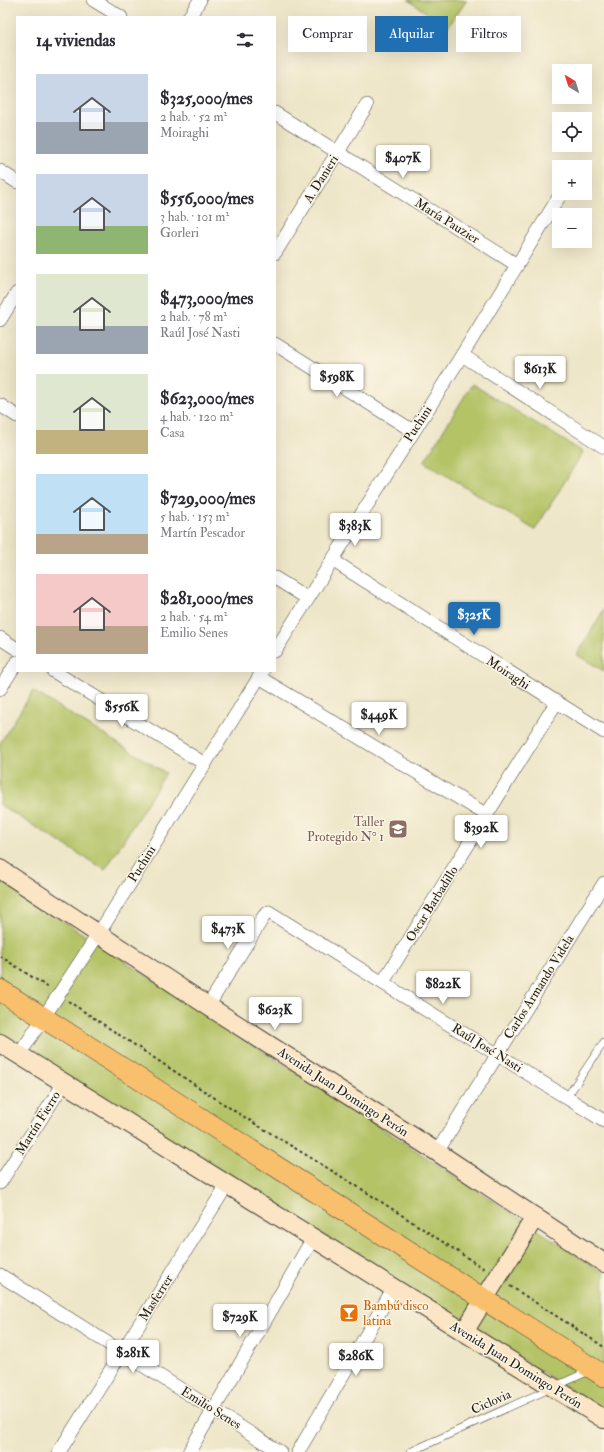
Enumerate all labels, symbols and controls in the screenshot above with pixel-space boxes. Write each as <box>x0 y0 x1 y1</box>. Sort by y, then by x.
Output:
chip: Comprar <box>288 16 367 52</box>
chip: Alquilar <box>375 16 448 52</box>
chip: Filtros <box>456 16 521 52</box>
icon: filters <box>234 29 256 51</box>
text: 14 viviendas <box>36 30 115 51</box>
north arrow <box>552 64 592 104</box>
map controls <box>552 64 592 248</box>
text: $325,000/mes <box>160 88 253 109</box>
icon: home <box>68 90 116 138</box>
text: 2 hab. · 52 m² <box>160 109 227 125</box>
button: locate <box>552 112 592 152</box>
text: Moiraghi <box>160 125 209 141</box>
pin: $407K <box>375 145 431 179</box>
text: $407K <box>385 150 421 166</box>
street label: A. Danieri <box>300 152 342 207</box>
button: + <box>552 160 592 200</box>
text: $556,000/mes <box>160 188 254 209</box>
icon: home <box>68 190 116 238</box>
street label: María Pauzier <box>412 195 483 247</box>
button: − <box>552 208 592 248</box>
text: 3 hab. · 101 m² <box>160 209 229 225</box>
text: Gorleri <box>160 225 199 241</box>
text: $473,000/mes <box>160 288 253 309</box>
icon: home <box>68 290 116 338</box>
text: 2 hab. · 78 m² <box>160 309 227 325</box>
text: Raúl José Nasti <box>160 325 240 341</box>
pin: $613K <box>512 356 568 390</box>
text: $613K <box>524 361 556 377</box>
pin: $598K <box>309 364 365 398</box>
text: $598K <box>320 369 354 385</box>
text: $623,000/mes <box>160 388 254 409</box>
icon: home <box>68 390 116 438</box>
street label: Puchini <box>400 402 436 445</box>
text: 4 hab. · 120 m² <box>160 409 233 425</box>
text: Casa <box>160 425 185 441</box>
text: $729,000/mes <box>160 488 255 509</box>
icon: home <box>68 490 116 538</box>
text: 5 hab. · 153 m² <box>160 509 229 525</box>
pin: $383K <box>327 513 383 547</box>
text: $383K <box>339 518 371 534</box>
text: Martín Pescador <box>160 525 245 541</box>
text: $281,000/mes <box>160 588 253 609</box>
icon: home <box>68 590 116 638</box>
pin: $325K <box>446 602 502 636</box>
text: $325K <box>457 607 491 623</box>
text: 2 hab. · 54 m² <box>160 609 227 625</box>
text: Emilio Senes <box>160 625 228 641</box>
street label: Moiraghi <box>483 653 533 693</box>
pin: $556K <box>94 694 150 728</box>
text: $556K <box>105 699 139 715</box>
pin: $449K <box>351 702 407 736</box>
text: $449K <box>360 707 398 723</box>
place label: Taller Protegido N° 1 <box>307 814 384 845</box>
pin: $392K <box>453 815 509 849</box>
school or university icon: Taller Protegido N° 1 <box>387 818 409 840</box>
text: $392K <box>464 820 498 836</box>
street label: Puchini <box>125 842 160 885</box>
street label: Oscar Barbadillo <box>402 863 462 945</box>
pin: $473K <box>200 916 256 950</box>
text: $473K <box>211 921 245 937</box>
street label: Carlos Armando Videla <box>500 931 578 1042</box>
pin: $822K <box>415 971 471 1005</box>
text: $822K <box>425 976 461 992</box>
pin: $623K <box>247 997 303 1031</box>
text: $623K <box>258 1002 292 1018</box>
street label: Raúl José Nasti <box>449 1020 526 1076</box>
street label: Avenida Juan Domingo Perón <box>274 1043 412 1141</box>
street label: Martín Fierro <box>12 1088 64 1158</box>
street label: Masferrer <box>135 1272 177 1324</box>
place label: Bambú disco latina <box>363 1298 428 1329</box>
bar icon: Bambú disco latina <box>338 1302 360 1324</box>
pin: $729K <box>212 1304 268 1338</box>
text: $729K <box>222 1309 258 1325</box>
street label: Avenida Juan Domingo Perón <box>446 1317 585 1412</box>
pin: $281K <box>105 1340 161 1374</box>
pin: $286K <box>328 1343 384 1377</box>
text: $281K <box>116 1345 150 1361</box>
text: $286K <box>338 1348 374 1364</box>
street label: Emilio Senes <box>178 1383 244 1433</box>
street label: Ciclovia <box>469 1386 514 1418</box>

